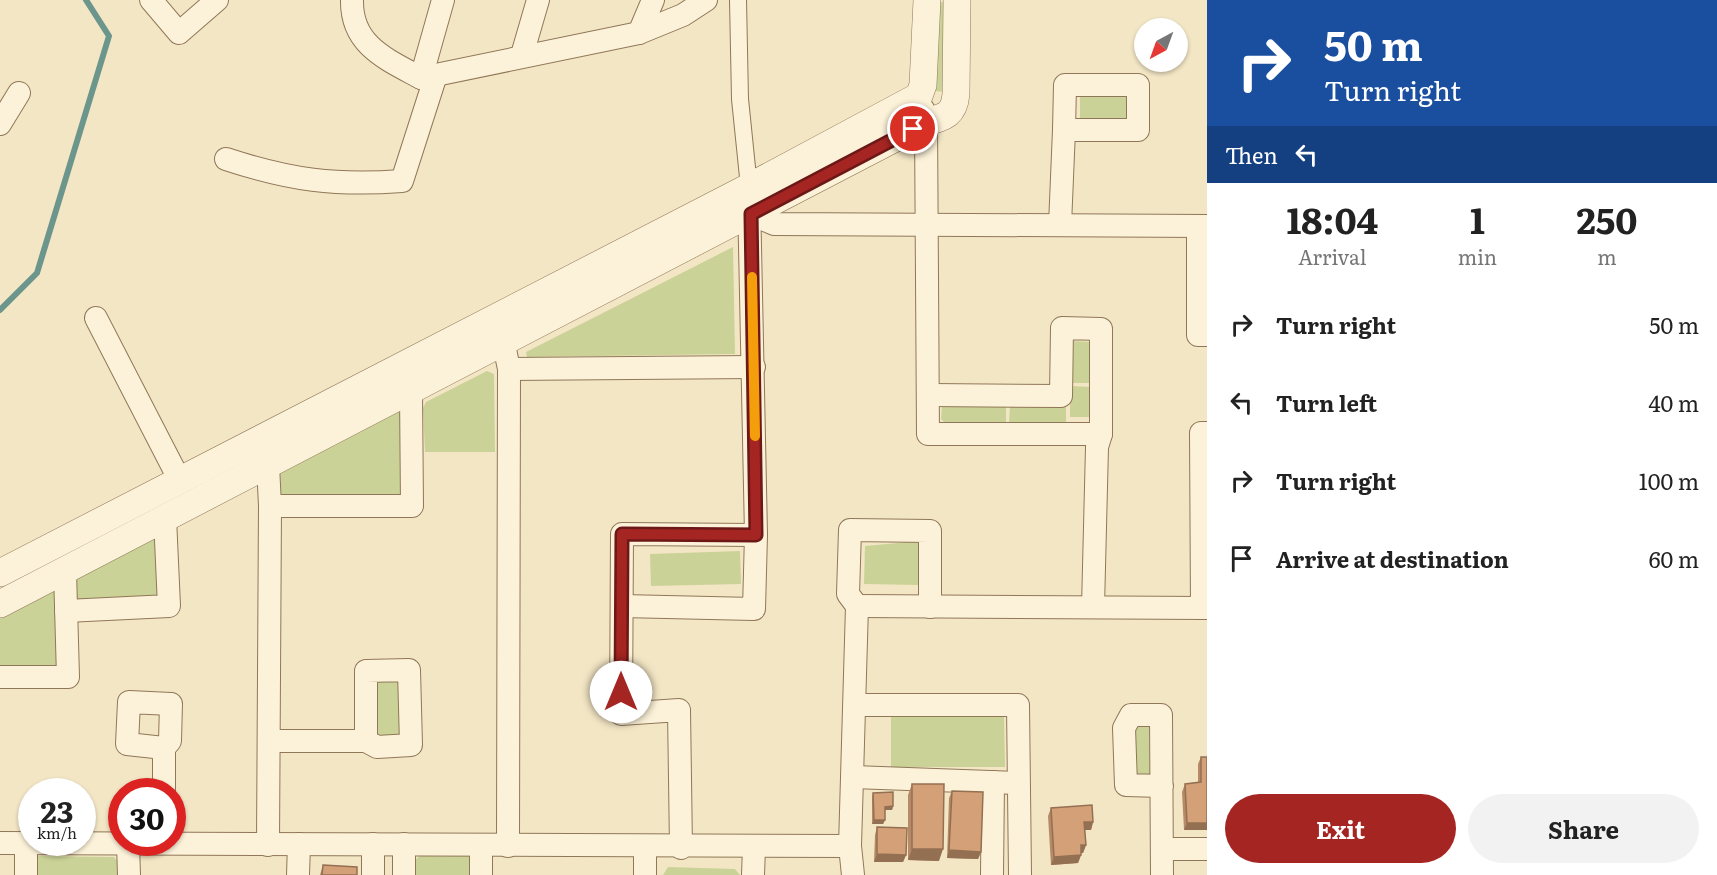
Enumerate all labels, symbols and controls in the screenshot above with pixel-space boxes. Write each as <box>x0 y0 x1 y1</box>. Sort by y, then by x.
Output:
text: 50 m <box>1324 12 1423 74</box>
north arrow <box>1134 18 1188 72</box>
map controls <box>1134 18 1188 72</box>
icon: right <box>1225 24 1303 102</box>
text: Turn right <box>1324 69 1461 109</box>
pin <box>887 103 938 154</box>
icon: arrive <box>896 112 929 145</box>
text: Then <box>1225 138 1278 171</box>
icon: left <box>1290 138 1323 171</box>
text: 18:04 <box>1286 192 1378 245</box>
text: 1 <box>1470 192 1485 245</box>
text: 250 <box>1577 192 1638 245</box>
text: Arrival <box>1298 241 1367 271</box>
text: min <box>1458 241 1497 271</box>
text: m <box>1597 241 1617 271</box>
icon: right <box>1225 308 1258 341</box>
text: Turn right <box>1276 308 1396 341</box>
text: 50 m <box>1649 308 1699 341</box>
icon: left <box>1225 386 1258 419</box>
text: Turn left <box>1276 386 1377 419</box>
text: 40 m <box>1648 386 1699 419</box>
icon: right <box>1225 464 1258 497</box>
text: Turn right <box>1276 464 1396 497</box>
text: 100 m <box>1639 464 1699 497</box>
icon: arrive <box>1225 542 1258 575</box>
text: Arrive at destination <box>1276 542 1509 575</box>
text: 60 m <box>1649 542 1699 575</box>
position arrow <box>589 660 653 724</box>
speed limit sign: 30 <box>108 778 186 856</box>
text: 23 <box>41 788 73 832</box>
button: Exit <box>1225 794 1456 863</box>
button: Share <box>1468 794 1699 863</box>
text: km/h <box>37 821 77 844</box>

